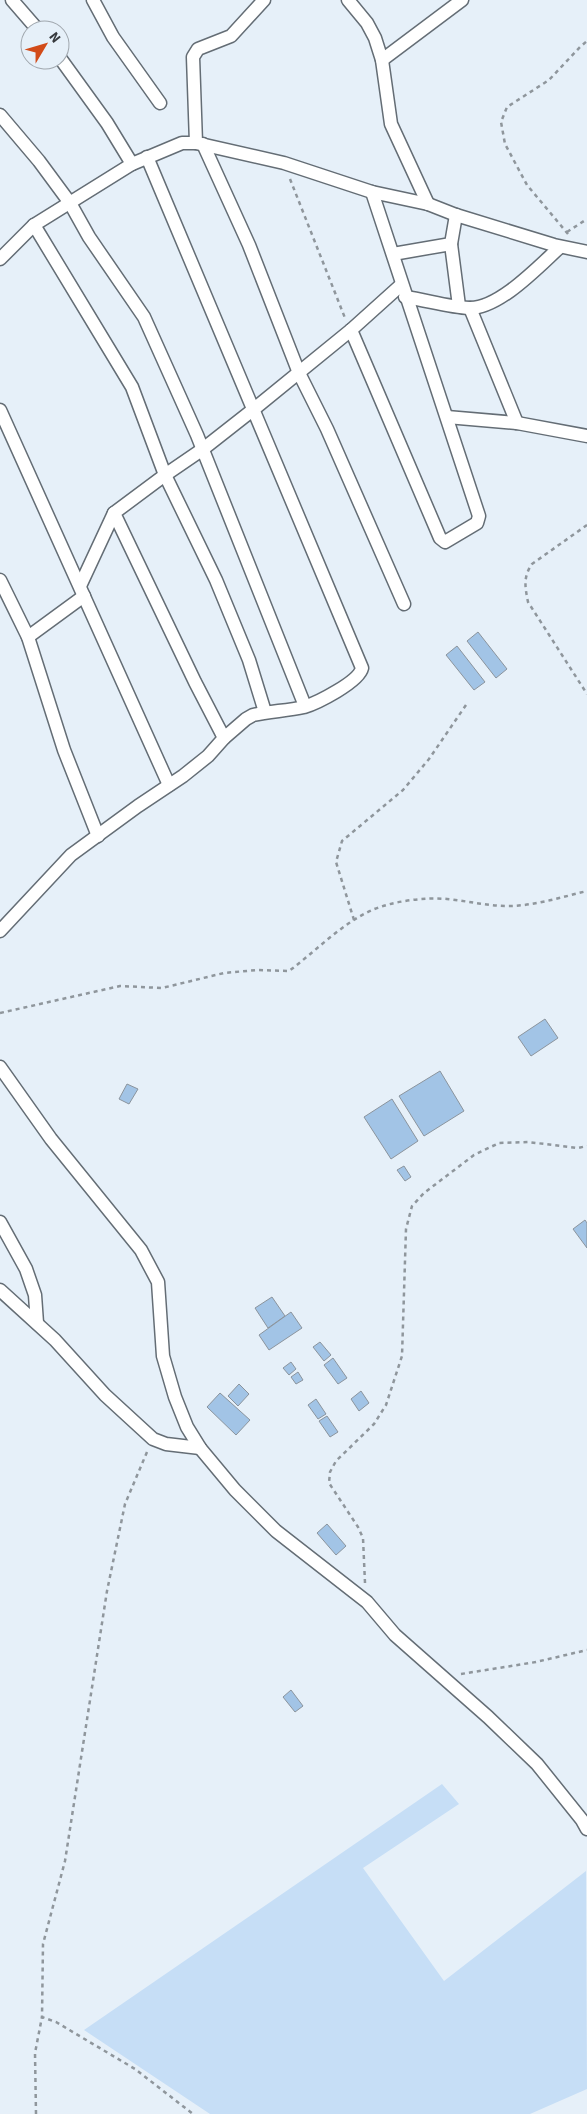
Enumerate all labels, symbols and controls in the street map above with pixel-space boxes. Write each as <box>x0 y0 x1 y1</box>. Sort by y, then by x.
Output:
north arrow <box>20 20 70 70</box>
text: N <box>44 28 65 47</box>

